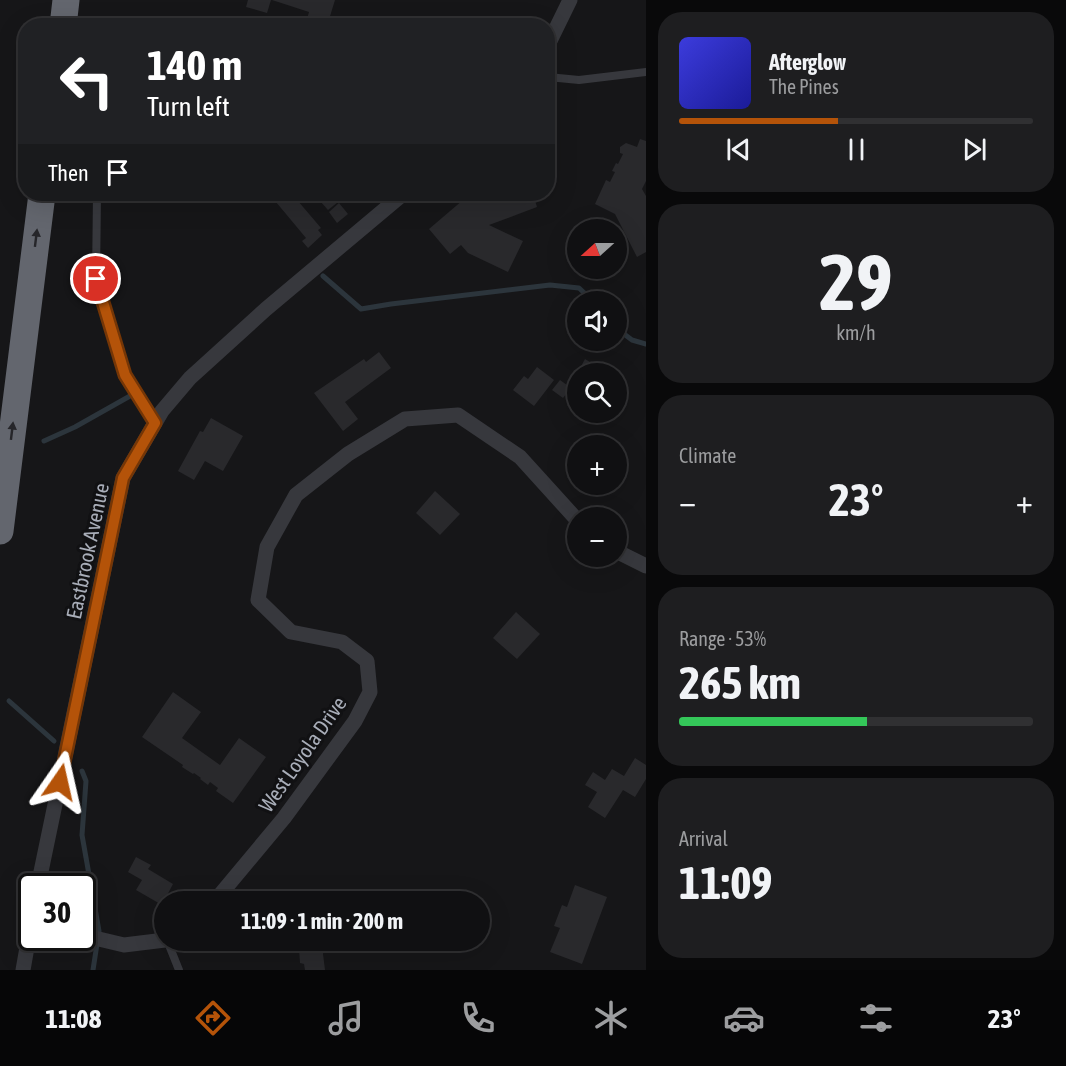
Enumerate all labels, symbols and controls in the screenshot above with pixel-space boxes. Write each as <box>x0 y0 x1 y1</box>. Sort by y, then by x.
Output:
text: 140 m <box>147 41 242 89</box>
icon: left <box>48 42 126 120</box>
text: Afterglow <box>769 49 846 75</box>
text: The Pines <box>769 75 839 98</box>
text: Turn left <box>147 91 230 122</box>
icon: previous <box>722 133 755 166</box>
icon: pause <box>840 133 873 166</box>
icon: next <box>958 133 991 166</box>
icon: arrive <box>101 156 134 189</box>
text: Then <box>48 160 89 186</box>
north arrow <box>567 219 627 279</box>
map controls <box>567 219 627 567</box>
one-way arrow <box>32 228 41 247</box>
text: 29 <box>819 237 893 327</box>
pin <box>70 253 121 304</box>
icon: arrive <box>79 262 112 295</box>
button: sound <box>567 291 627 351</box>
text: km/h <box>836 321 876 344</box>
button: search <box>567 363 627 423</box>
one-way arrow <box>8 422 17 441</box>
button: + <box>567 435 627 495</box>
text: Climate <box>679 444 736 467</box>
text: 23° <box>829 474 883 526</box>
street label: Eastbrook Avenue <box>61 481 113 621</box>
text: − <box>679 482 696 520</box>
text: + <box>1016 482 1033 520</box>
button: − <box>567 507 627 567</box>
text: Range · 53% <box>679 627 766 650</box>
text: 265 km <box>679 657 801 709</box>
street label: West Loyola Drive <box>253 692 351 816</box>
position arrow <box>28 750 92 814</box>
text: Arrival <box>679 827 728 850</box>
text: 11:09 <box>679 857 773 909</box>
speed limit sign: 30 <box>18 873 96 951</box>
text: 11:09 · 1 min · 200 m <box>241 908 403 934</box>
icon: directions <box>192 997 234 1039</box>
icon: music <box>325 997 367 1039</box>
icon: phone <box>457 997 499 1039</box>
icon: climate <box>590 997 632 1039</box>
icon: car <box>723 997 765 1039</box>
icon: filters <box>855 997 897 1039</box>
text: 11:08 <box>45 1003 101 1034</box>
text: 23° <box>988 1003 1021 1034</box>

